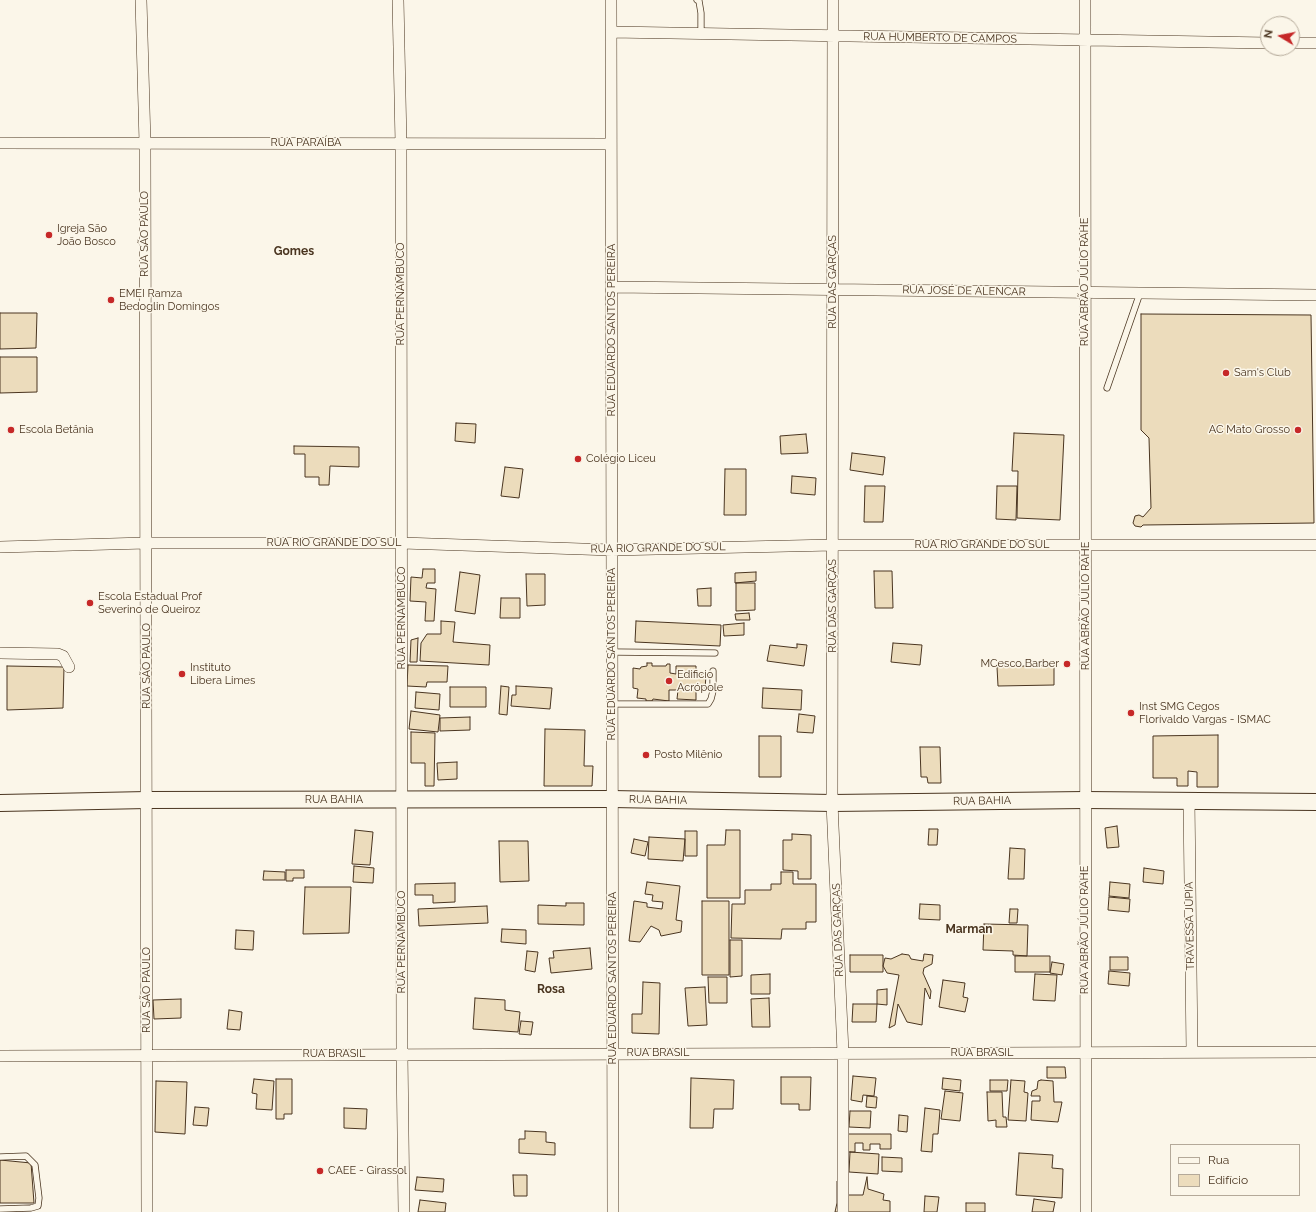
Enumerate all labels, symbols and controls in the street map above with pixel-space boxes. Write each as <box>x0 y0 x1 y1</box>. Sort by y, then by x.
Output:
north arrow <box>1260 16 1300 56</box>
text: N <box>1262 29 1276 39</box>
street label: RUA HUMBERTO DE CAMPOS <box>863 30 1017 46</box>
street label: RUA PARAÍBA <box>270 136 342 150</box>
street label: RUA SÃO PAULO <box>138 191 152 277</box>
street label: RUA ABRÃO JÚLIO RAHE <box>1078 218 1092 346</box>
place label: Igreja São João Bosco <box>57 222 116 248</box>
marker: Igreja São João Bosco <box>44 230 54 240</box>
street label: RUA DAS GARÇAS <box>826 235 840 329</box>
street label: RUA PERNAMBUCO <box>394 242 408 346</box>
district label: Gomes <box>274 244 314 258</box>
street label: RUA EDUARDO SANTOS PEREIRA <box>605 244 619 416</box>
street label: RUA JOSÉ DE ALENCAR <box>902 283 1026 299</box>
place label: EMEI Ramza Bedoglin Domingos <box>119 287 220 313</box>
marker: EMEI Ramza Bedoglin Domingos <box>106 295 116 305</box>
place label: Sam's Club <box>1234 366 1291 380</box>
marker: Sam's Club <box>1221 368 1231 378</box>
place label: Escola Betânia <box>19 423 94 437</box>
place label: AC Mato Grosso <box>1209 423 1290 437</box>
marker: Escola Betânia <box>6 425 16 435</box>
marker: AC Mato Grosso <box>1293 425 1303 435</box>
place label: Colégio Liceu <box>586 452 656 466</box>
marker: Colégio Liceu <box>573 454 583 464</box>
street label: RUA RIO GRANDE DO SUL <box>266 536 402 550</box>
street label: RUA RIO GRANDE DO SUL <box>914 538 1050 552</box>
street label: RUA RIO GRANDE DO SUL <box>590 540 726 556</box>
street label: RUA ABRÃO JÚLIO RAHE <box>1079 542 1093 670</box>
street label: RUA DAS GARÇAS <box>826 559 840 653</box>
street label: RUA PERNAMBUCO <box>395 566 409 670</box>
street label: RUA EDUARDO SANTOS PEREIRA <box>605 568 619 740</box>
place label: Escola Estadual Prof Severino de Queiroz <box>98 590 202 616</box>
marker: Escola Estadual Prof Severino de Queiroz <box>85 598 95 608</box>
street label: RUA SÃO PAULO <box>140 623 154 709</box>
place label: MCesco Barber <box>980 657 1059 671</box>
marker: MCesco Barber <box>1062 659 1072 669</box>
place label: Instituto Libera Limes <box>190 661 255 687</box>
place label: Edificio Acrópole <box>677 668 723 694</box>
marker: Instituto Libera Limes <box>177 669 187 679</box>
marker: Edificio Acrópole <box>664 676 674 686</box>
place label: Inst SMG Cegos Florivaldo Vargas - ISMAC <box>1139 700 1271 726</box>
marker: Inst SMG Cegos Florivaldo Vargas - ISMAC <box>1126 708 1136 718</box>
place label: Posto Milênio <box>654 748 722 762</box>
marker: Posto Milênio <box>641 750 651 760</box>
street label: RUA BAHIA <box>305 793 363 807</box>
street label: RUA BAHIA <box>629 793 687 807</box>
street label: RUA BAHIA <box>953 794 1011 808</box>
street label: RUA ABRÃO JÚLIO RAHE <box>1078 866 1092 994</box>
street label: TRAVESSA JUPIA <box>1183 881 1197 971</box>
street label: RUA DAS GARÇAS <box>830 883 846 977</box>
street label: RUA PERNAMBUCO <box>395 890 409 994</box>
street label: RUA EDUARDO SANTOS PEREIRA <box>606 892 620 1064</box>
district label: Marman <box>945 922 993 936</box>
street label: RUA SÃO PAULO <box>140 947 154 1033</box>
district label: Rosa <box>537 982 565 996</box>
street label: RUA BRASIL <box>626 1046 690 1060</box>
street label: RUA BRASIL <box>950 1046 1014 1060</box>
street label: RUA BRASIL <box>302 1047 366 1061</box>
legend <box>1170 1144 1300 1196</box>
text: Rua <box>1208 1153 1229 1167</box>
place label: CAEE - Girassol <box>328 1164 407 1178</box>
marker: CAEE - Girassol <box>315 1166 325 1176</box>
text: Edifício <box>1208 1173 1248 1187</box>

